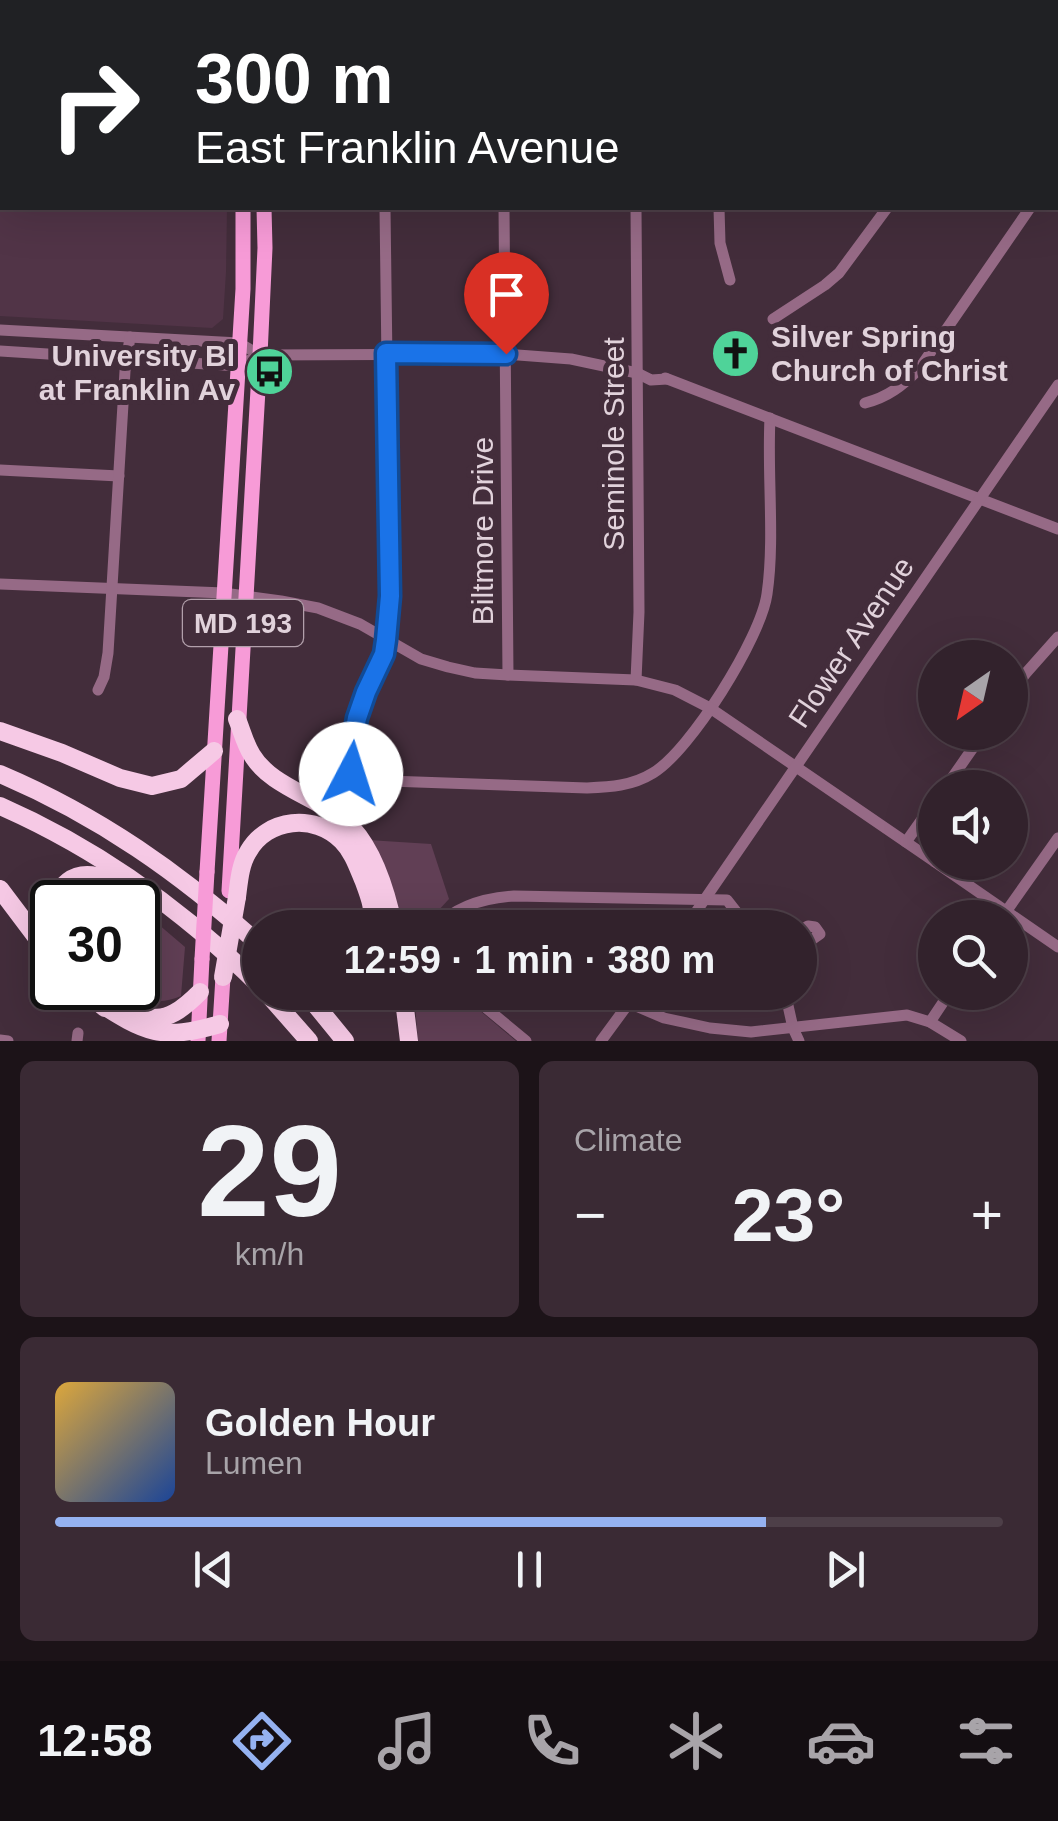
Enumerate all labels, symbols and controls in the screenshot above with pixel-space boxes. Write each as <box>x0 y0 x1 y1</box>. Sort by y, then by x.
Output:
icon: right <box>30 40 160 170</box>
text: 300 m <box>195 40 393 118</box>
text: East Franklin Avenue <box>195 122 619 173</box>
pin <box>464 252 549 355</box>
icon: arrive <box>479 267 534 322</box>
place label: Silver Spring Church of Christ <box>771 320 1008 387</box>
church icon: Silver Spring Church of Christ <box>710 327 762 379</box>
street label: Seminole Street <box>597 337 630 551</box>
place label: University Bl at Franklin Av <box>39 339 235 406</box>
bus stop icon: University Bl at Franklin Av <box>244 346 296 398</box>
street label: Biltmore Drive <box>466 437 499 625</box>
street label: Flower Avenue <box>782 551 920 733</box>
road number: MD 193 <box>183 600 303 646</box>
north arrow <box>918 640 1028 750</box>
map controls <box>918 640 1028 1010</box>
position arrow <box>299 722 403 826</box>
button: sound <box>918 770 1028 880</box>
speed limit sign: 30 <box>30 880 160 1010</box>
button: search <box>918 900 1028 1010</box>
text: 12:59 · 1 min · 380 m <box>344 939 715 981</box>
text: 29 <box>197 1098 342 1244</box>
text: Climate <box>574 1122 682 1158</box>
text: 23° <box>732 1173 845 1257</box>
text: − <box>574 1184 606 1246</box>
text: + <box>971 1184 1003 1246</box>
text: km/h <box>235 1236 304 1272</box>
text: Golden Hour <box>205 1402 435 1444</box>
text: Lumen <box>205 1445 303 1481</box>
icon: previous <box>186 1542 241 1597</box>
icon: pause <box>502 1542 557 1597</box>
icon: next <box>818 1542 873 1597</box>
icon: directions <box>227 1706 297 1776</box>
icon: music <box>372 1706 442 1776</box>
icon: phone <box>517 1706 587 1776</box>
icon: climate <box>661 1706 731 1776</box>
icon: car <box>806 1706 876 1776</box>
icon: filters <box>951 1706 1021 1776</box>
text: 12:58 <box>37 1715 152 1766</box>

